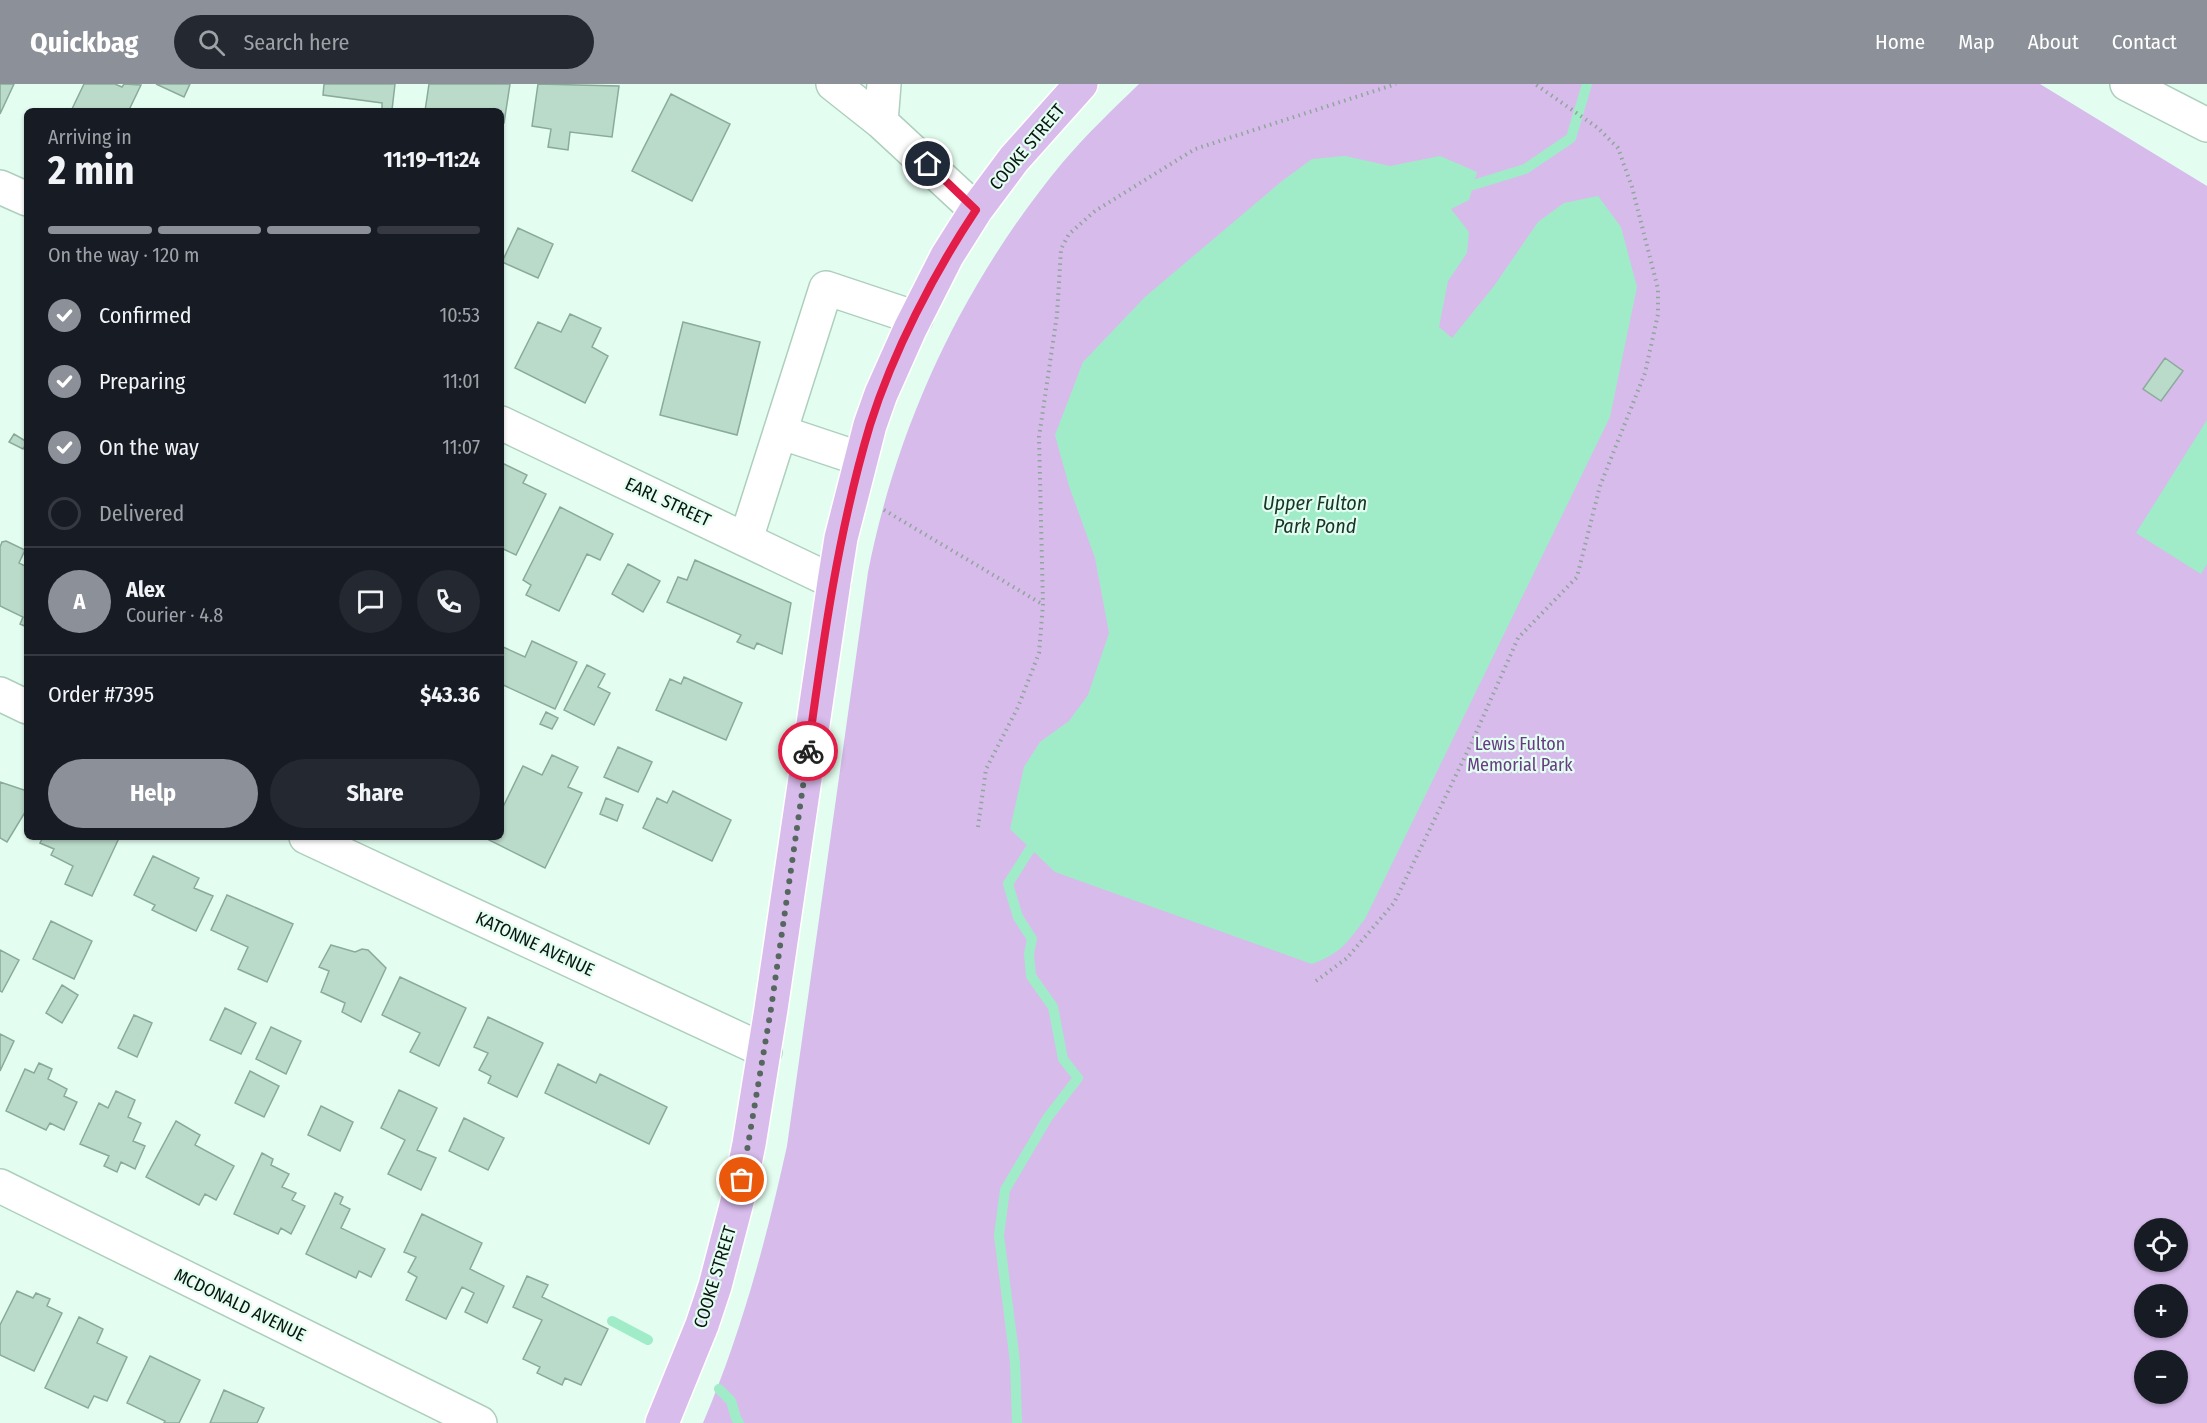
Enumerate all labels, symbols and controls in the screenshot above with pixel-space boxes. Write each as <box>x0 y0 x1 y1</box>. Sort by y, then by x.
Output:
search box <box>174 15 594 69</box>
text: Quickbag <box>30 26 138 59</box>
icon: search <box>195 26 228 59</box>
text: Search here <box>243 29 349 56</box>
text: Home <box>1875 29 1925 55</box>
text: Map <box>1958 29 1995 55</box>
text: About <box>2028 29 2079 55</box>
text: Contact <box>2112 29 2177 55</box>
street label: COOKE STREET <box>985 99 1070 194</box>
text: Arriving in <box>48 125 132 149</box>
pin <box>902 138 953 189</box>
text: 11:19–11:24 <box>384 146 480 173</box>
icon: home <box>911 147 944 180</box>
text: 2 min <box>48 148 134 194</box>
text: On the way · 120 m <box>48 243 199 267</box>
icon: check <box>48 299 81 332</box>
text: Confirmed <box>99 302 192 329</box>
text: 10:53 <box>439 303 480 327</box>
icon: check <box>48 365 81 398</box>
text: Preparing <box>99 368 185 395</box>
text: 11:01 <box>443 369 480 393</box>
icon: check <box>48 431 81 464</box>
text: On the way <box>99 434 199 461</box>
text: 11:07 <box>442 435 480 459</box>
street label: EARL STREET <box>622 473 715 532</box>
water label: Upper Fulton Park Pond <box>1263 491 1367 538</box>
text: Delivered <box>99 500 184 527</box>
button: chat <box>339 570 402 633</box>
button: phone <box>417 570 480 633</box>
text: Alex <box>126 576 165 603</box>
text: A <box>74 588 85 615</box>
text: Courier · 4.8 <box>126 603 223 627</box>
text: Order #7395 <box>48 681 154 708</box>
text: $43.36 <box>420 681 480 708</box>
courier <box>778 721 838 781</box>
park label: Lewis Fulton Memorial Park <box>1467 733 1573 776</box>
icon: bike <box>792 735 825 768</box>
button: Help <box>48 759 258 828</box>
button: Share <box>270 759 480 828</box>
street label: KATONNE AVENUE <box>472 907 598 981</box>
pin <box>716 1154 767 1205</box>
icon: bag <box>725 1163 758 1196</box>
map controls <box>2134 1218 2188 1404</box>
button: locate <box>2134 1218 2188 1272</box>
street label: COOKE STREET <box>689 1223 741 1331</box>
street label: MCDONALD AVENUE <box>171 1264 309 1346</box>
button: + <box>2134 1284 2188 1338</box>
button: − <box>2134 1350 2188 1404</box>

